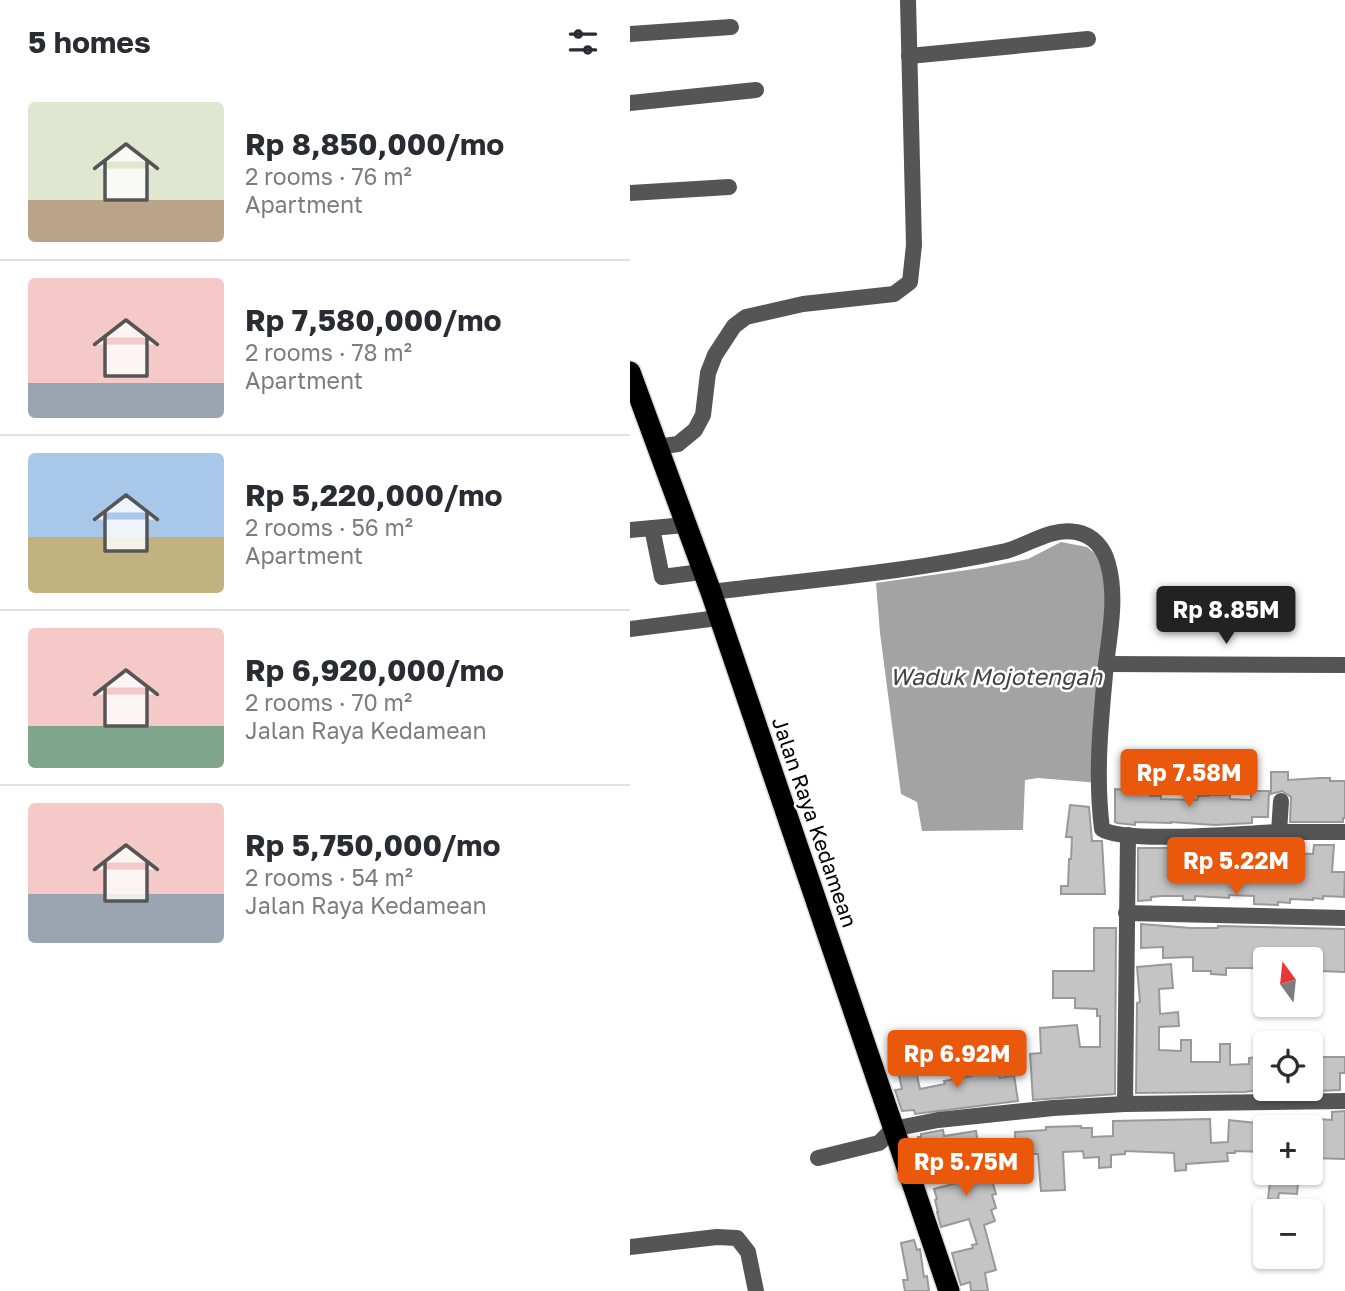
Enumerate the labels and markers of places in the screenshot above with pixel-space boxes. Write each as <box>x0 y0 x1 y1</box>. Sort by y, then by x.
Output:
pin: Rp 8.85M <box>1154 586 1298 646</box>
pin: Rp 7.58M <box>1117 750 1261 809</box>
pin: Rp 5.22M <box>1164 838 1308 897</box>
pin: Rp 6.92M <box>885 1030 1029 1090</box>
pin: Rp 5.75M <box>894 1138 1038 1198</box>

